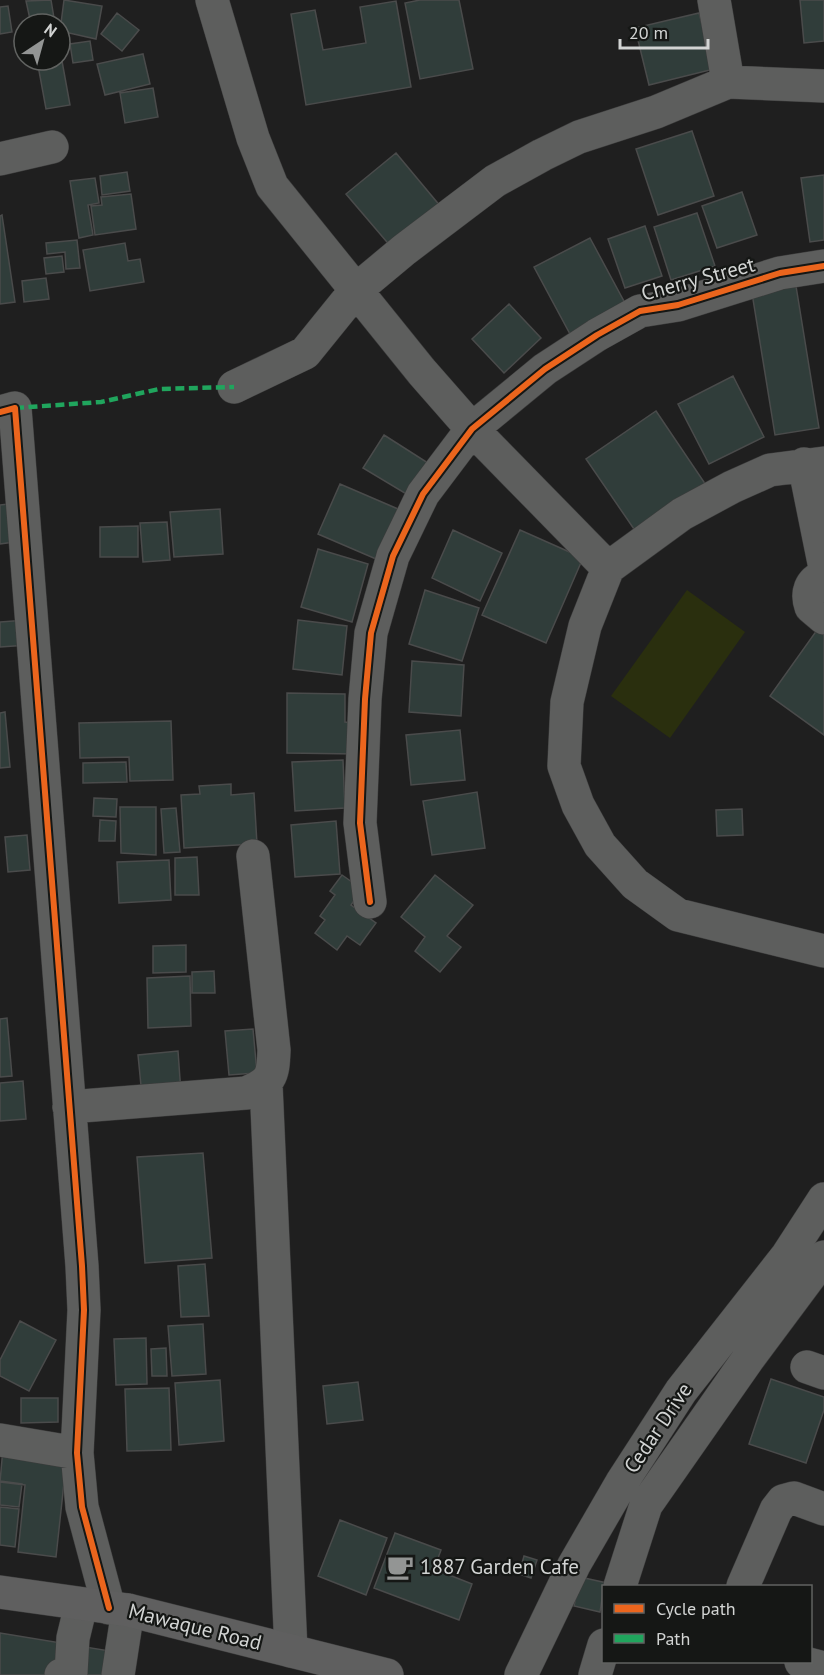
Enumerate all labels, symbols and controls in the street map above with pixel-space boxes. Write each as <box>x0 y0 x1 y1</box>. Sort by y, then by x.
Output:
north arrow <box>12 12 72 72</box>
scale bar <box>620 12 708 50</box>
text: N <box>41 19 61 41</box>
text: 20 m <box>629 21 668 44</box>
street label: Cherry Street <box>638 250 758 307</box>
street label: Cedar Drive <box>617 1377 698 1478</box>
cafe icon: 1887 Garden Cafe <box>385 1552 415 1582</box>
place label: 1887 Garden Cafe <box>420 1553 579 1580</box>
legend <box>602 1585 812 1663</box>
street label: Mawaque Road <box>126 1597 264 1656</box>
text: Cycle path <box>656 1597 736 1620</box>
text: Path <box>656 1627 690 1650</box>

